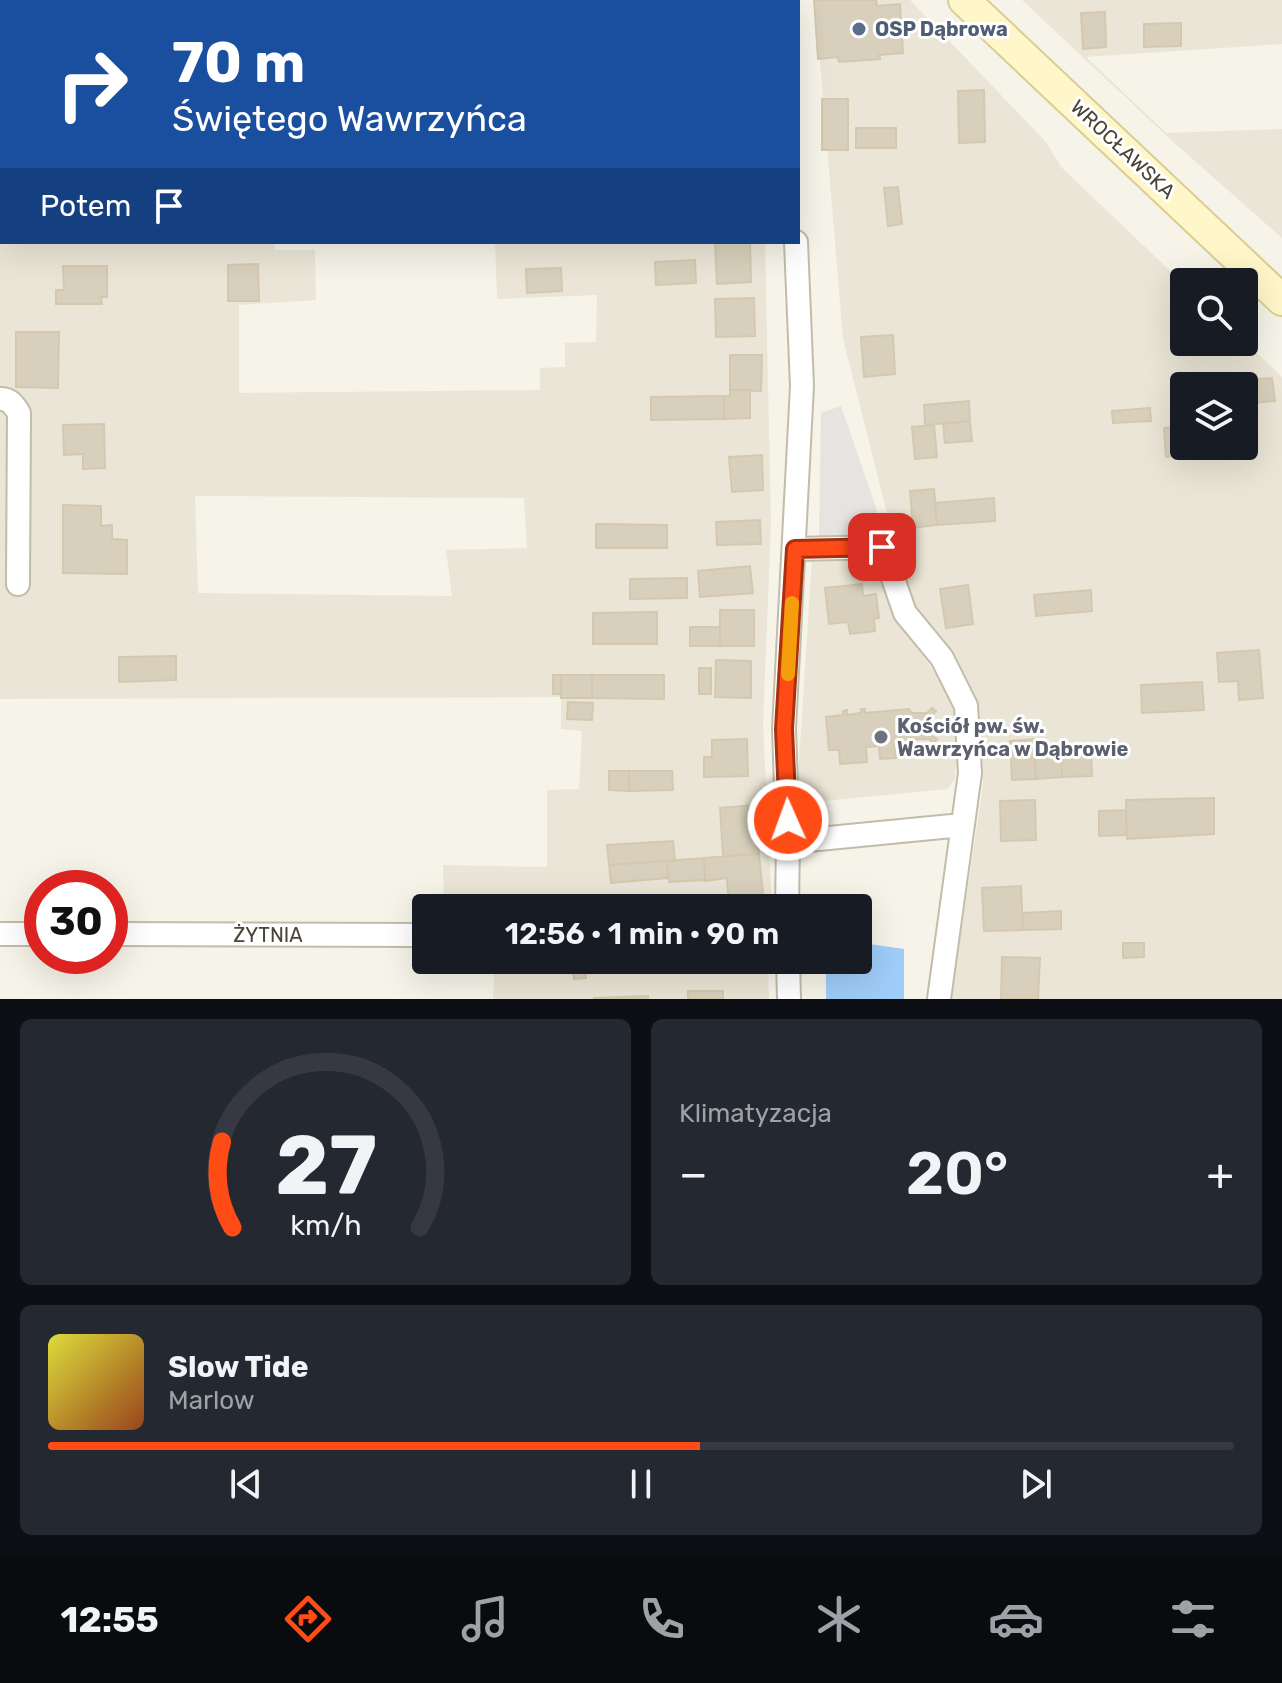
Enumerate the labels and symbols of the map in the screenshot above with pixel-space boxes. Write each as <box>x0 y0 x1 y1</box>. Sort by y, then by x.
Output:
place label: OSP Dąbrowa <box>875 17 1008 41</box>
marker: OSP Dąbrowa <box>850 20 868 38</box>
street label: WROCŁAWSKA <box>1066 95 1180 203</box>
pin <box>848 513 916 581</box>
place label: Kościół pw. św. Wawrzyńca w Dąbrowie <box>897 714 1129 761</box>
marker: Kościół pw. św. Wawrzyńca w Dąbrowie <box>872 728 890 746</box>
position arrow <box>746 778 830 862</box>
speed limit sign: 30 <box>24 870 128 974</box>
street label: ŻYTNIA <box>233 923 303 947</box>

